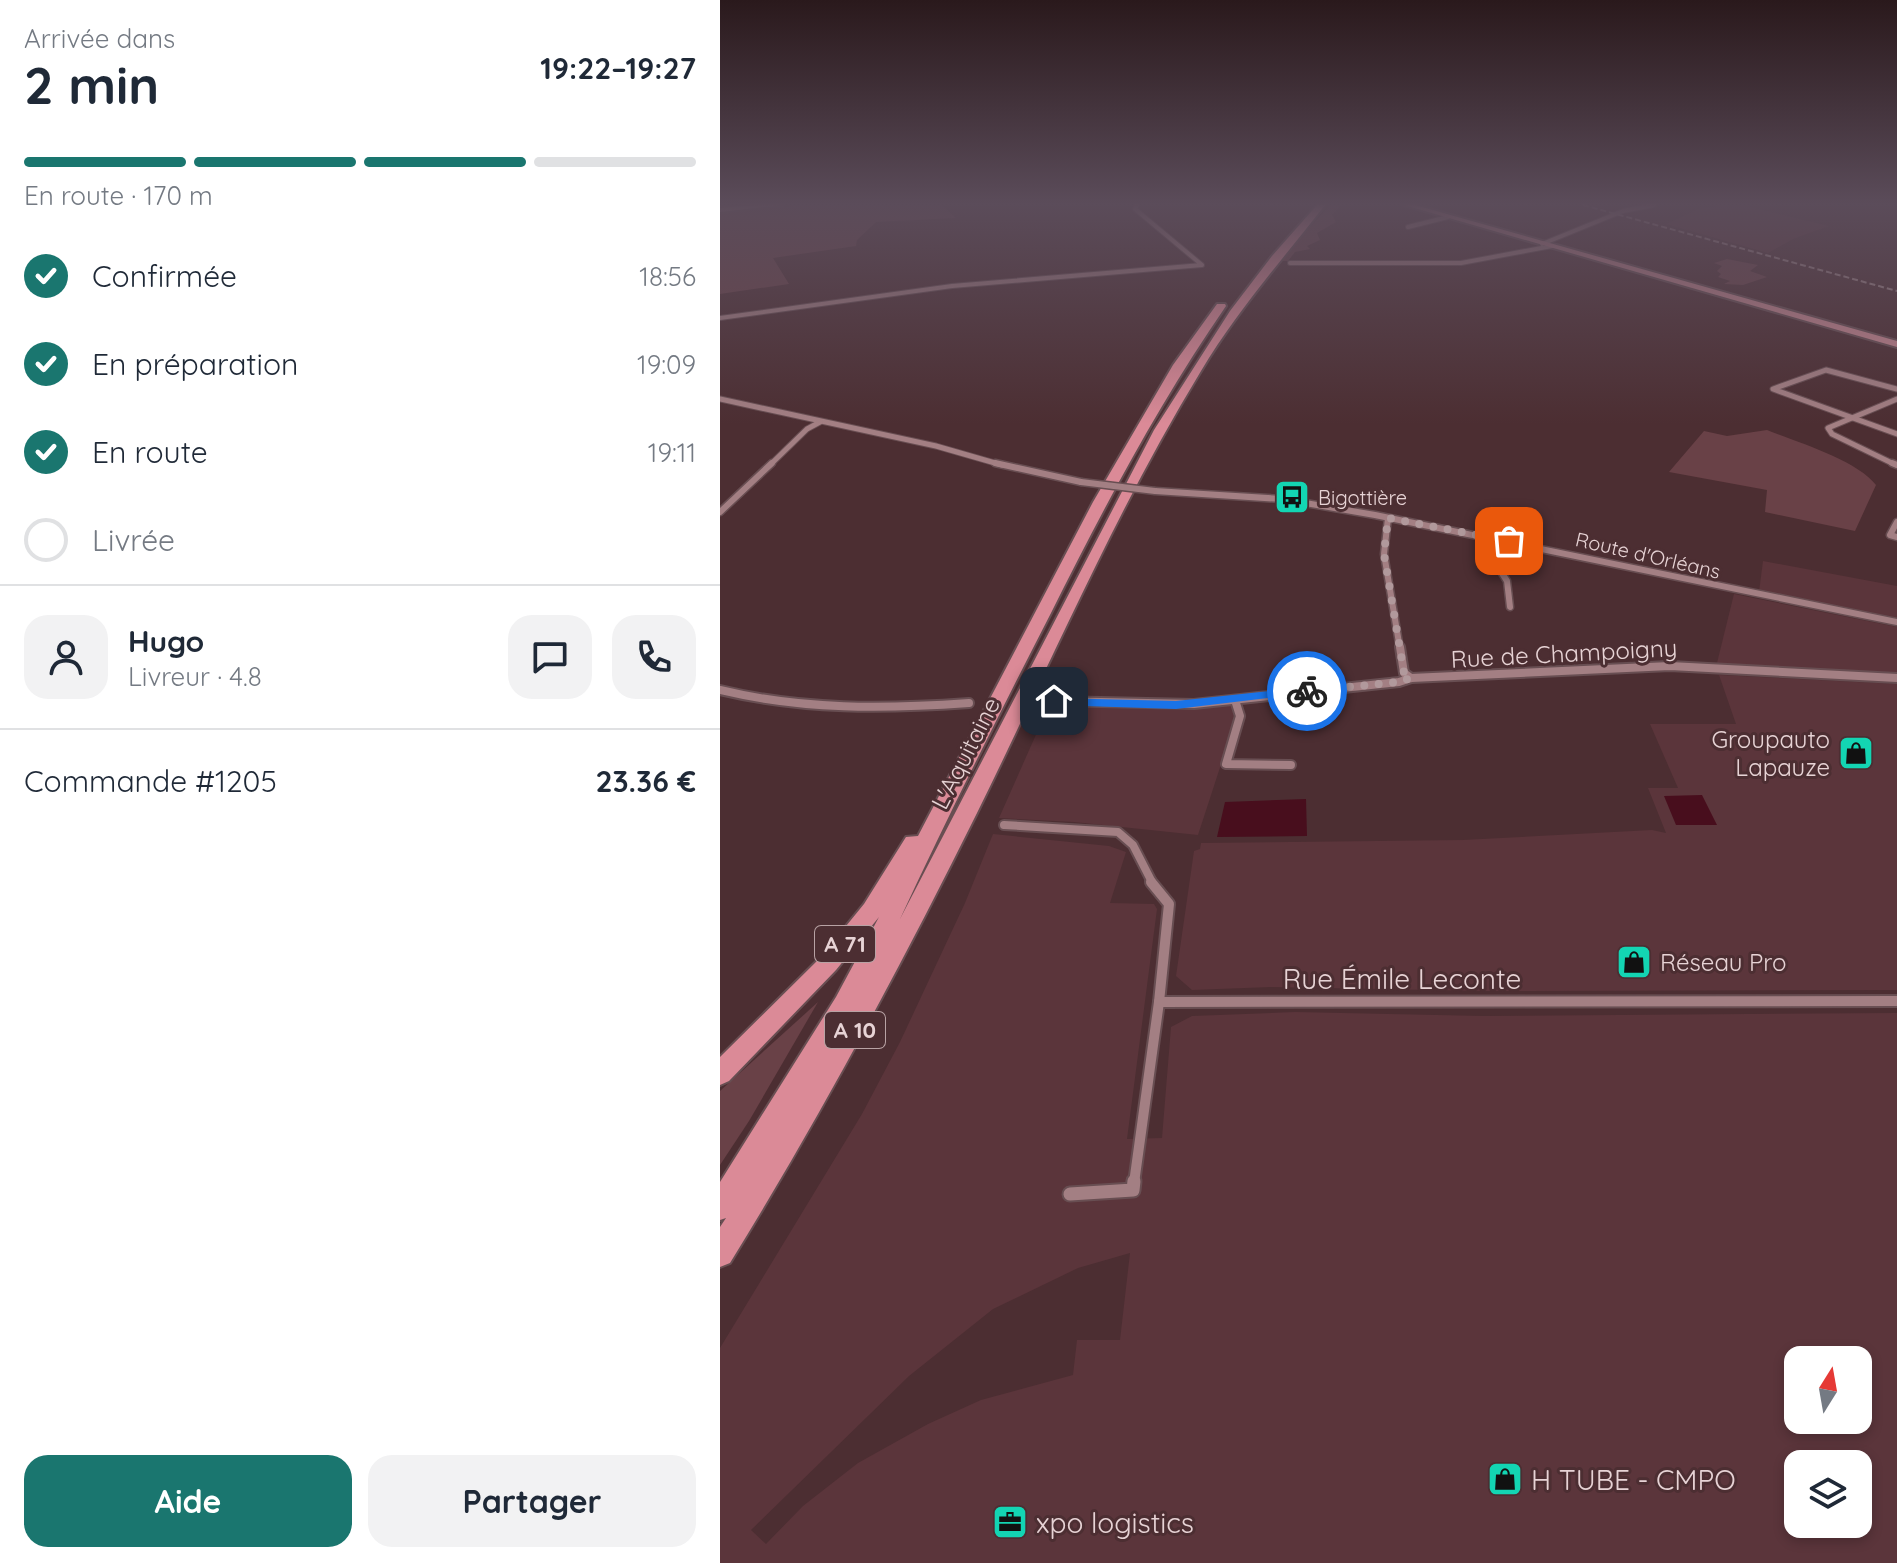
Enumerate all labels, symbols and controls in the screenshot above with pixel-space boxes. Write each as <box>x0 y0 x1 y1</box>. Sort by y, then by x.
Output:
text: Arrivée dans <box>24 22 175 55</box>
text: 19:22–19:27 <box>540 49 696 87</box>
text: 2 min <box>24 52 159 117</box>
text: En route · 170 m <box>24 179 213 212</box>
icon: check <box>24 254 68 298</box>
text: Confirmée <box>92 257 237 295</box>
text: 18:56 <box>639 260 696 293</box>
icon: check <box>24 342 68 386</box>
text: En préparation <box>92 345 298 383</box>
text: 19:09 <box>637 348 696 381</box>
icon: check <box>24 430 68 474</box>
text: En route <box>92 433 208 471</box>
text: 19:11 <box>648 436 696 469</box>
bus stop icon: Bigottière <box>1273 478 1311 516</box>
place label: Bigottière <box>1318 485 1407 510</box>
pin <box>1475 507 1543 575</box>
icon: bag <box>1487 519 1531 563</box>
text: Livrée <box>92 521 175 559</box>
street label: Route d'Orléans <box>1573 526 1723 584</box>
button: person <box>24 615 108 699</box>
button: chat <box>508 615 592 699</box>
button: phone <box>612 615 696 699</box>
text: Hugo <box>128 622 204 660</box>
street label: Rue de Champoigny <box>1450 632 1678 674</box>
courier <box>1267 651 1347 731</box>
text: Livreur · 4.8 <box>128 660 262 693</box>
pin <box>1020 667 1088 735</box>
icon: bike <box>1285 669 1329 713</box>
icon: home <box>1032 679 1076 723</box>
street label: L'Aquitaine <box>924 692 1006 814</box>
place label: Groupauto Lapauze <box>1711 724 1830 782</box>
shop icon: Groupauto Lapauze <box>1837 734 1875 772</box>
text: Commande #1205 <box>24 762 277 800</box>
text: 23.36 € <box>595 762 696 800</box>
road number: A 71 <box>815 926 875 962</box>
shop icon: Réseau Pro <box>1615 943 1653 981</box>
place label: Réseau Pro <box>1660 947 1786 977</box>
street label: Rue Émile Leconte <box>1283 961 1521 996</box>
road number: A 10 <box>825 1012 885 1048</box>
north arrow <box>1784 1346 1872 1434</box>
map controls <box>1784 1346 1872 1538</box>
button: layers <box>1784 1450 1872 1538</box>
button: Aide <box>24 1455 352 1547</box>
button: Partager <box>368 1455 696 1547</box>
shop icon: H TUBE - CMPO <box>1486 1460 1524 1498</box>
place label: H TUBE - CMPO <box>1531 1462 1736 1497</box>
office icon: xpo logistics <box>991 1503 1029 1541</box>
place label: xpo logistics <box>1036 1505 1194 1540</box>

